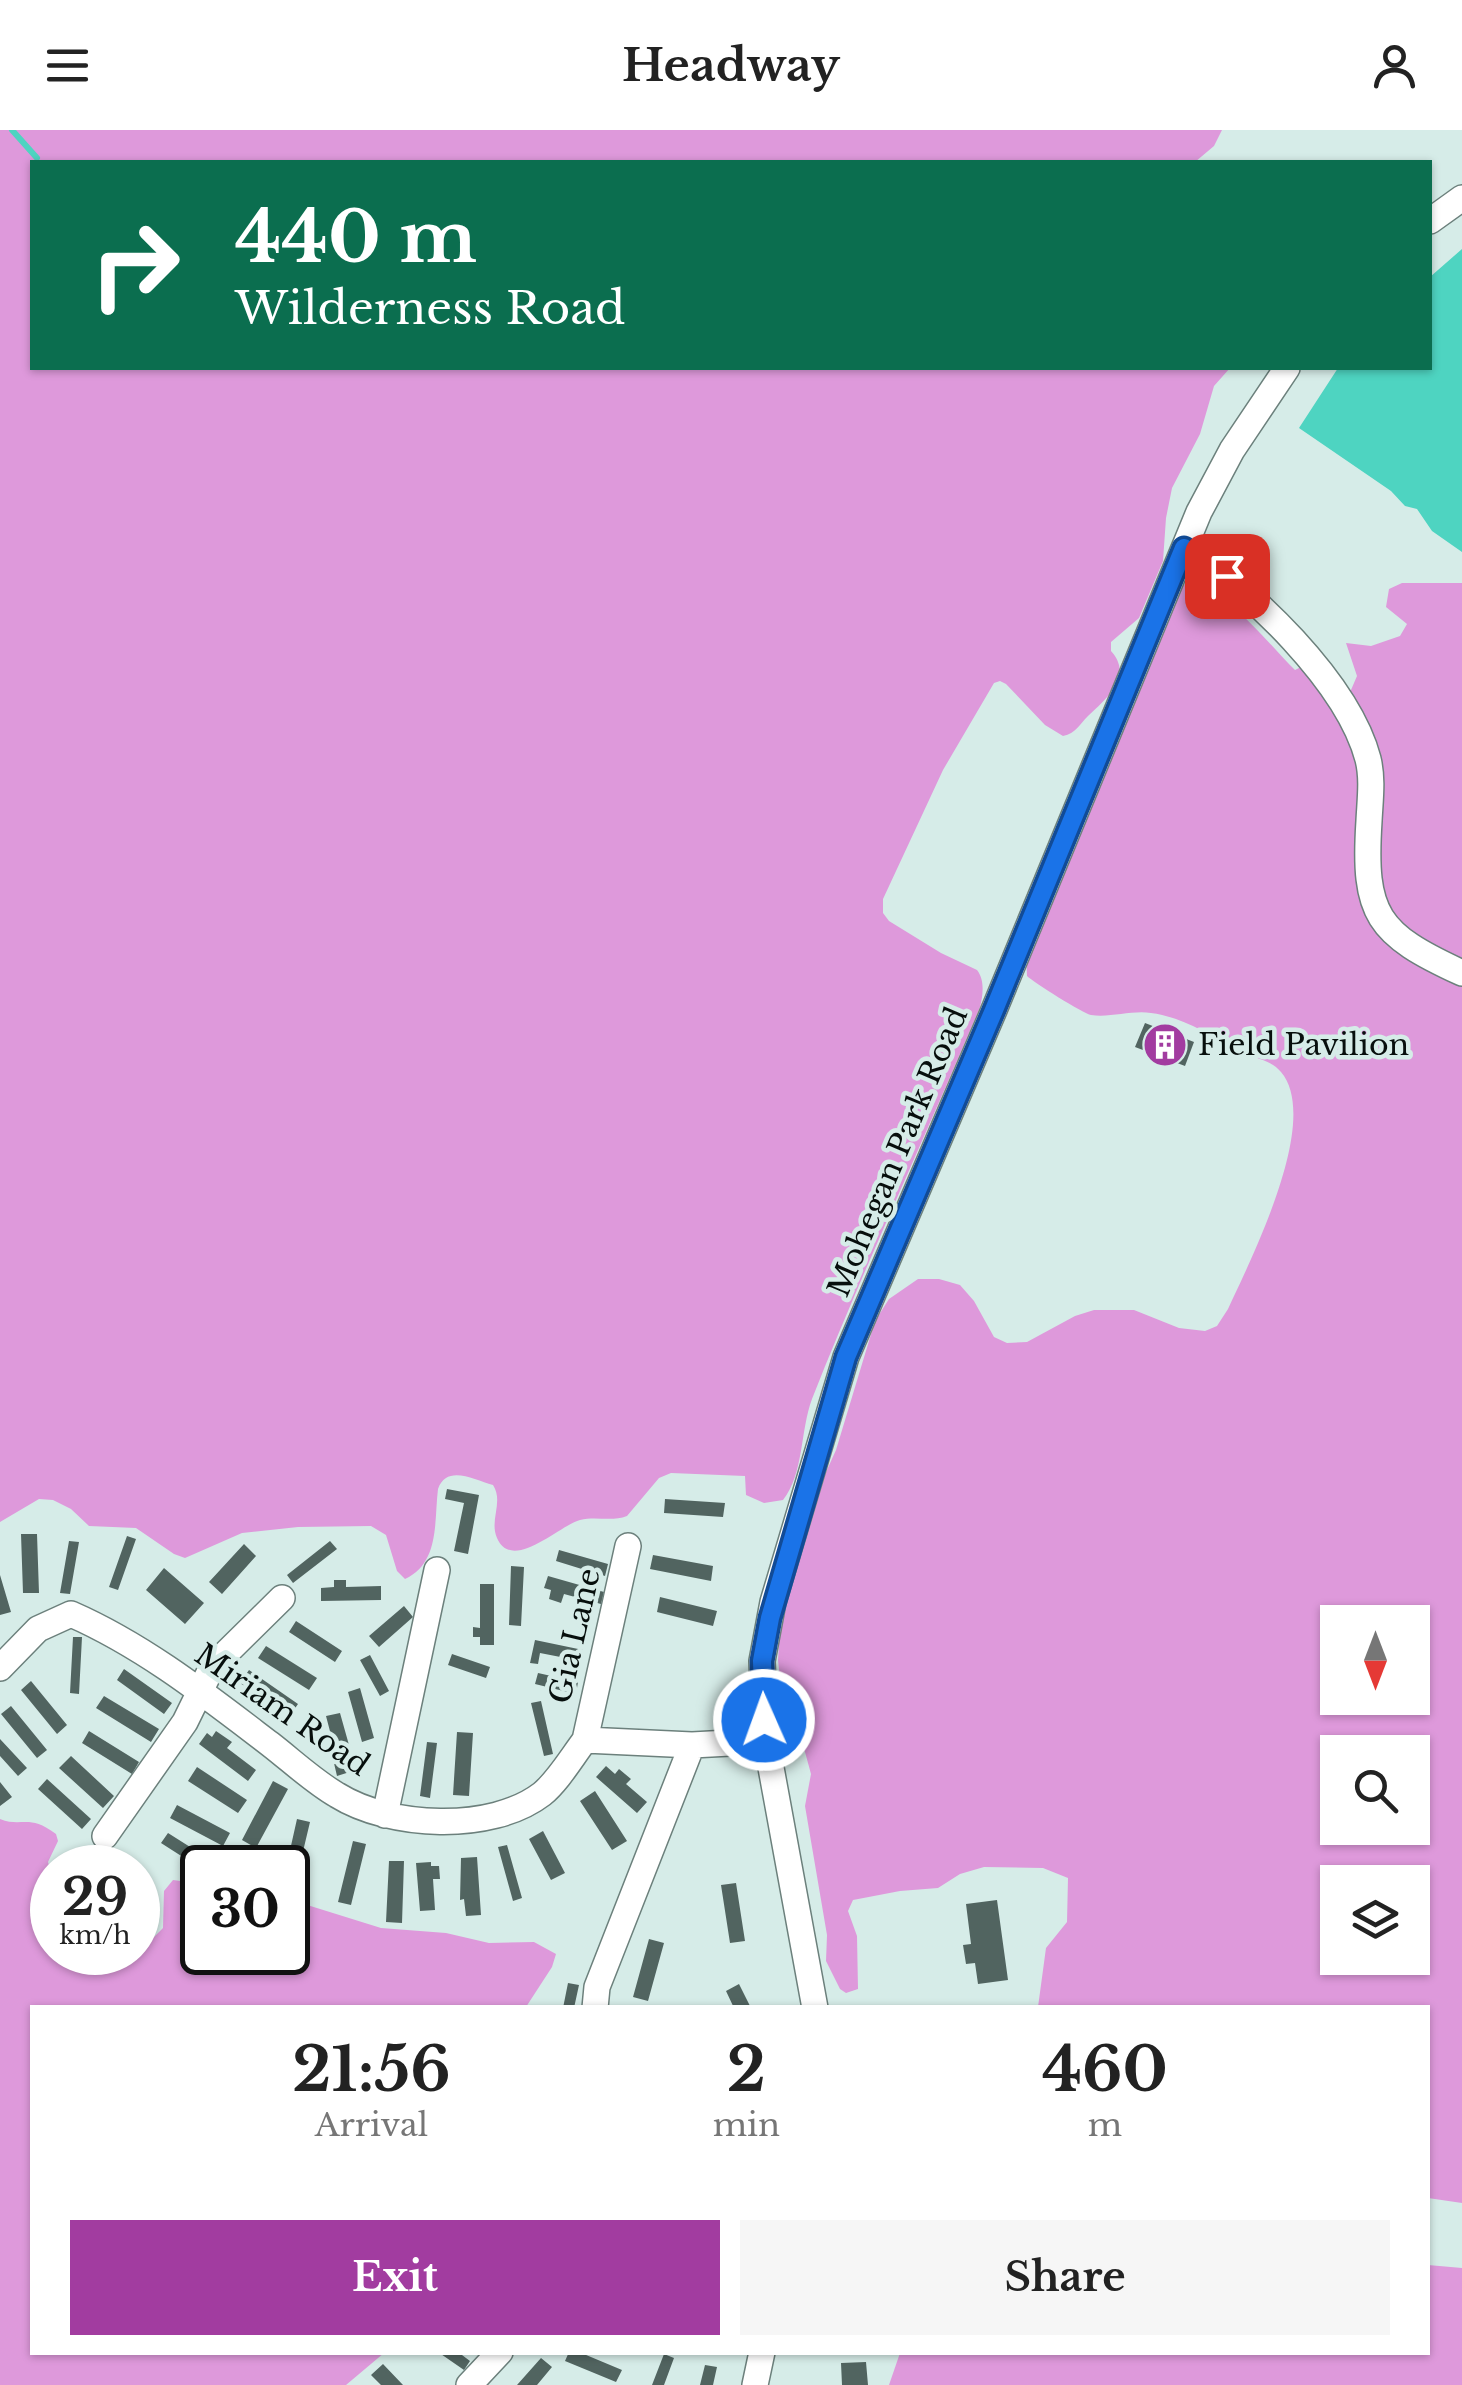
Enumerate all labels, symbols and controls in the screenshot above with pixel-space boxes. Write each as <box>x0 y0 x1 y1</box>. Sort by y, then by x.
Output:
text: Headway <box>622 37 840 93</box>
icon: menu <box>40 38 95 93</box>
icon: person <box>1367 38 1422 93</box>
text: 440 m <box>235 194 477 281</box>
icon: right <box>70 200 200 330</box>
text: Wilderness Road <box>235 280 625 336</box>
pin <box>1185 534 1270 619</box>
icon: arrive <box>1200 549 1255 604</box>
street label: Mohegan Park Road <box>820 1001 975 1302</box>
building icon: Field Pavilion <box>1142 1022 1188 1068</box>
place label: Field Pavilion <box>1198 1026 1409 1063</box>
street label: Gia Lane <box>541 1565 608 1707</box>
north arrow <box>1320 1605 1430 1715</box>
map controls <box>1320 1605 1430 1975</box>
street label: Miriam Road <box>188 1636 377 1783</box>
position arrow <box>712 1668 816 1772</box>
button: search <box>1320 1735 1430 1845</box>
speed limit sign: 30 <box>180 1845 310 1975</box>
button: layers <box>1320 1865 1430 1975</box>
text: 29 <box>62 1866 128 1929</box>
text: km/h <box>60 1920 130 1951</box>
text: 21:56 <box>292 2033 451 2107</box>
text: 2 <box>727 2033 766 2107</box>
text: 460 <box>1042 2033 1168 2107</box>
text: Arrival <box>315 2105 428 2145</box>
text: min <box>713 2105 780 2145</box>
text: m <box>1088 2105 1122 2145</box>
button: Exit <box>70 2220 720 2335</box>
button: Share <box>740 2220 1390 2335</box>

